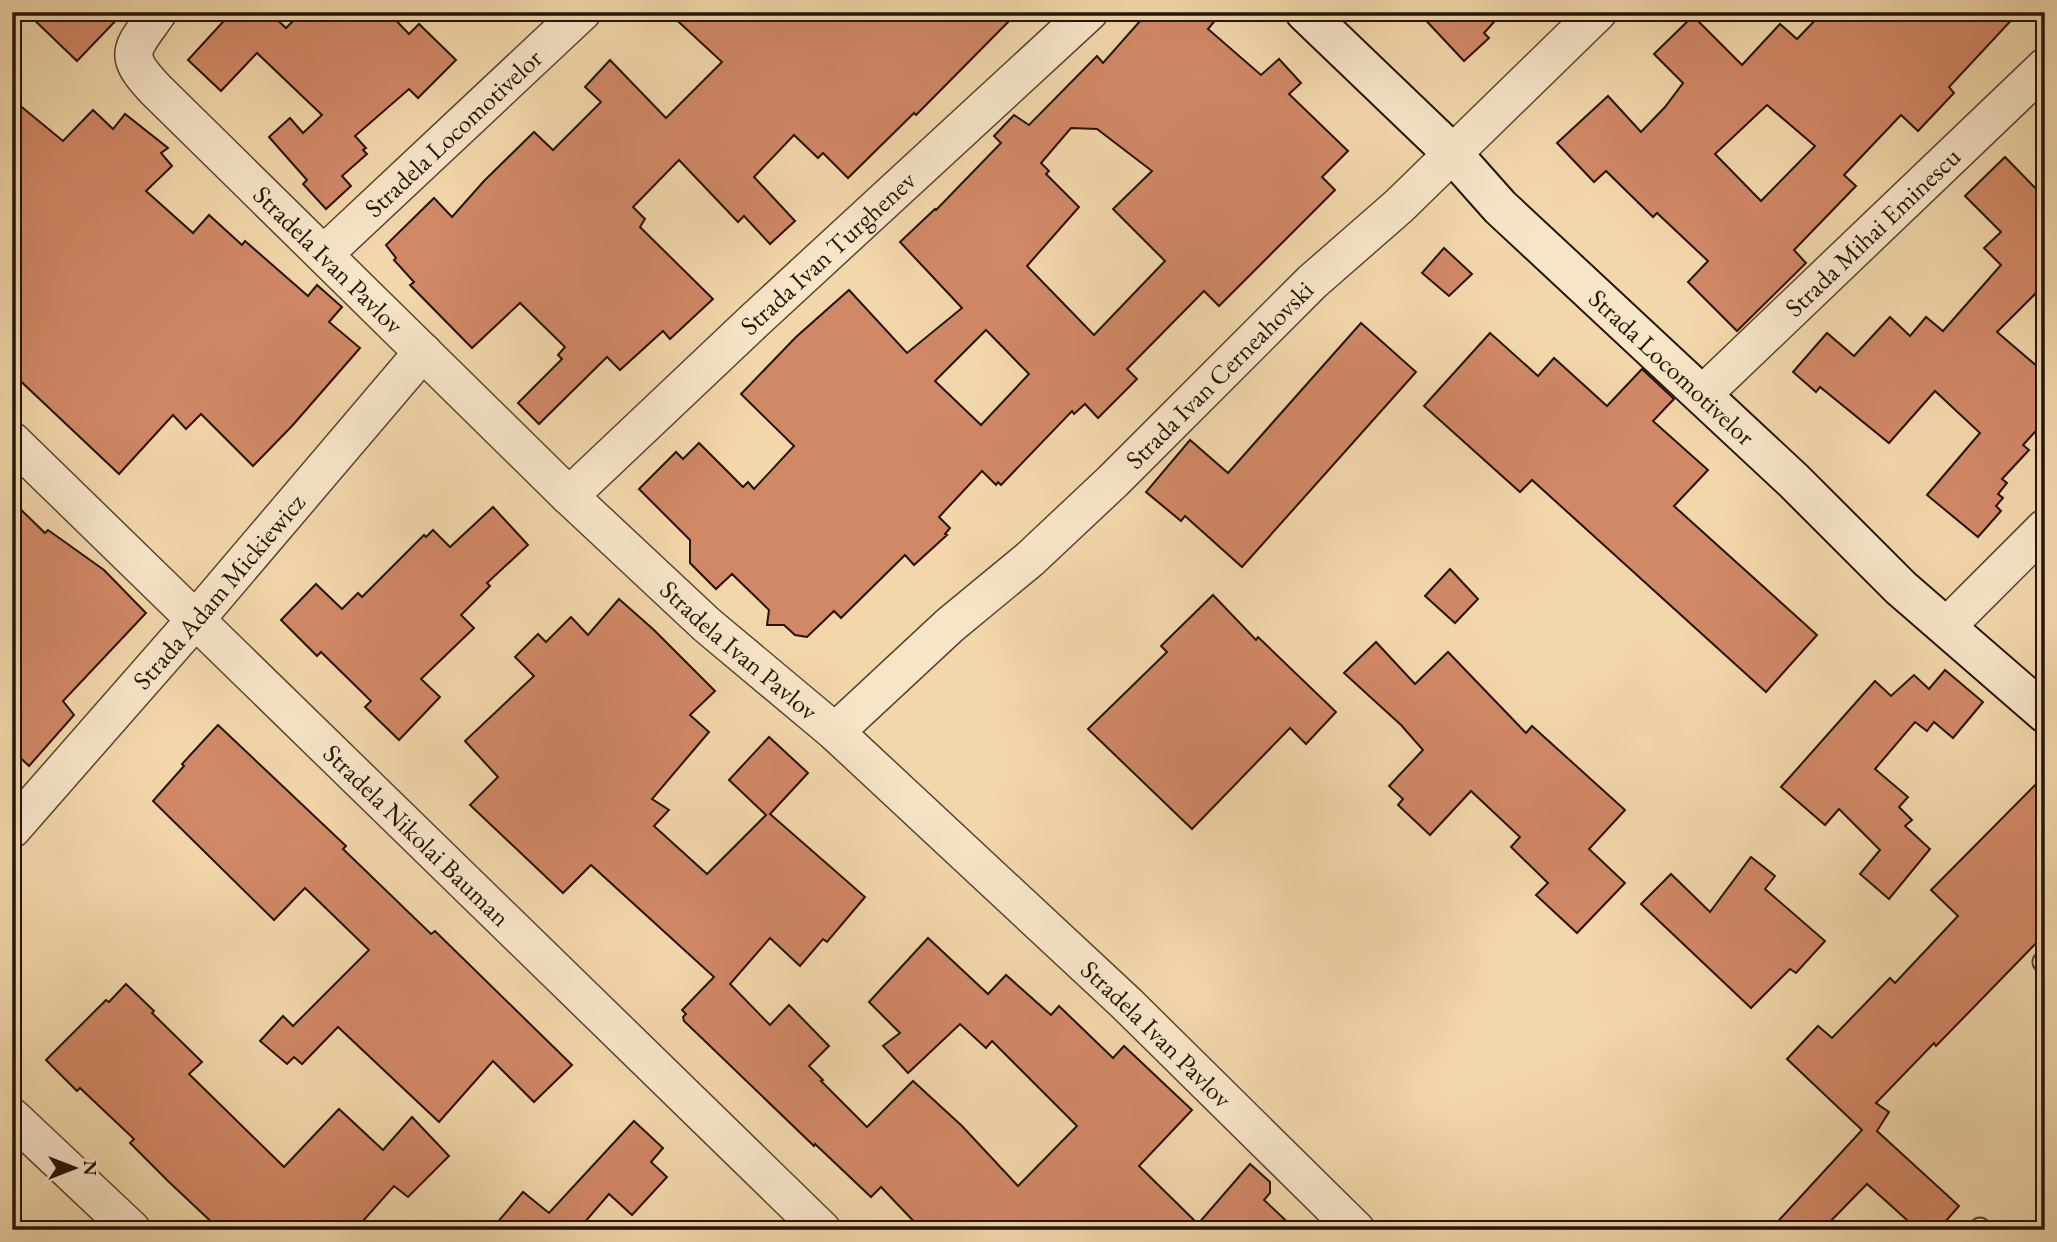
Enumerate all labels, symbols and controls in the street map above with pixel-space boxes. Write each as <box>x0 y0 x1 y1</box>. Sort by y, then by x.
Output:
street label: Stradela Locomotivelor <box>357 41 549 225</box>
street label: Strada Mihai Eminescu <box>1777 140 1968 324</box>
street label: Strada Ivan Turghenev <box>733 163 923 342</box>
street label: Stradela Ivan Pavlov <box>246 178 411 342</box>
street label: Strada Ivan Cerneahovski <box>1118 273 1321 476</box>
street label: Strada Locomotivelor <box>1582 281 1763 453</box>
street label: Strada Adam Mickiewicz <box>125 486 313 697</box>
street label: Stradela Ivan Pavlov <box>653 573 826 728</box>
street label: Stradela Nikolai Bauman <box>316 737 518 934</box>
street label: Stradela Ivan Pavlov <box>1074 953 1240 1116</box>
north arrow <box>38 1134 108 1204</box>
text: N <box>78 1160 103 1176</box>

